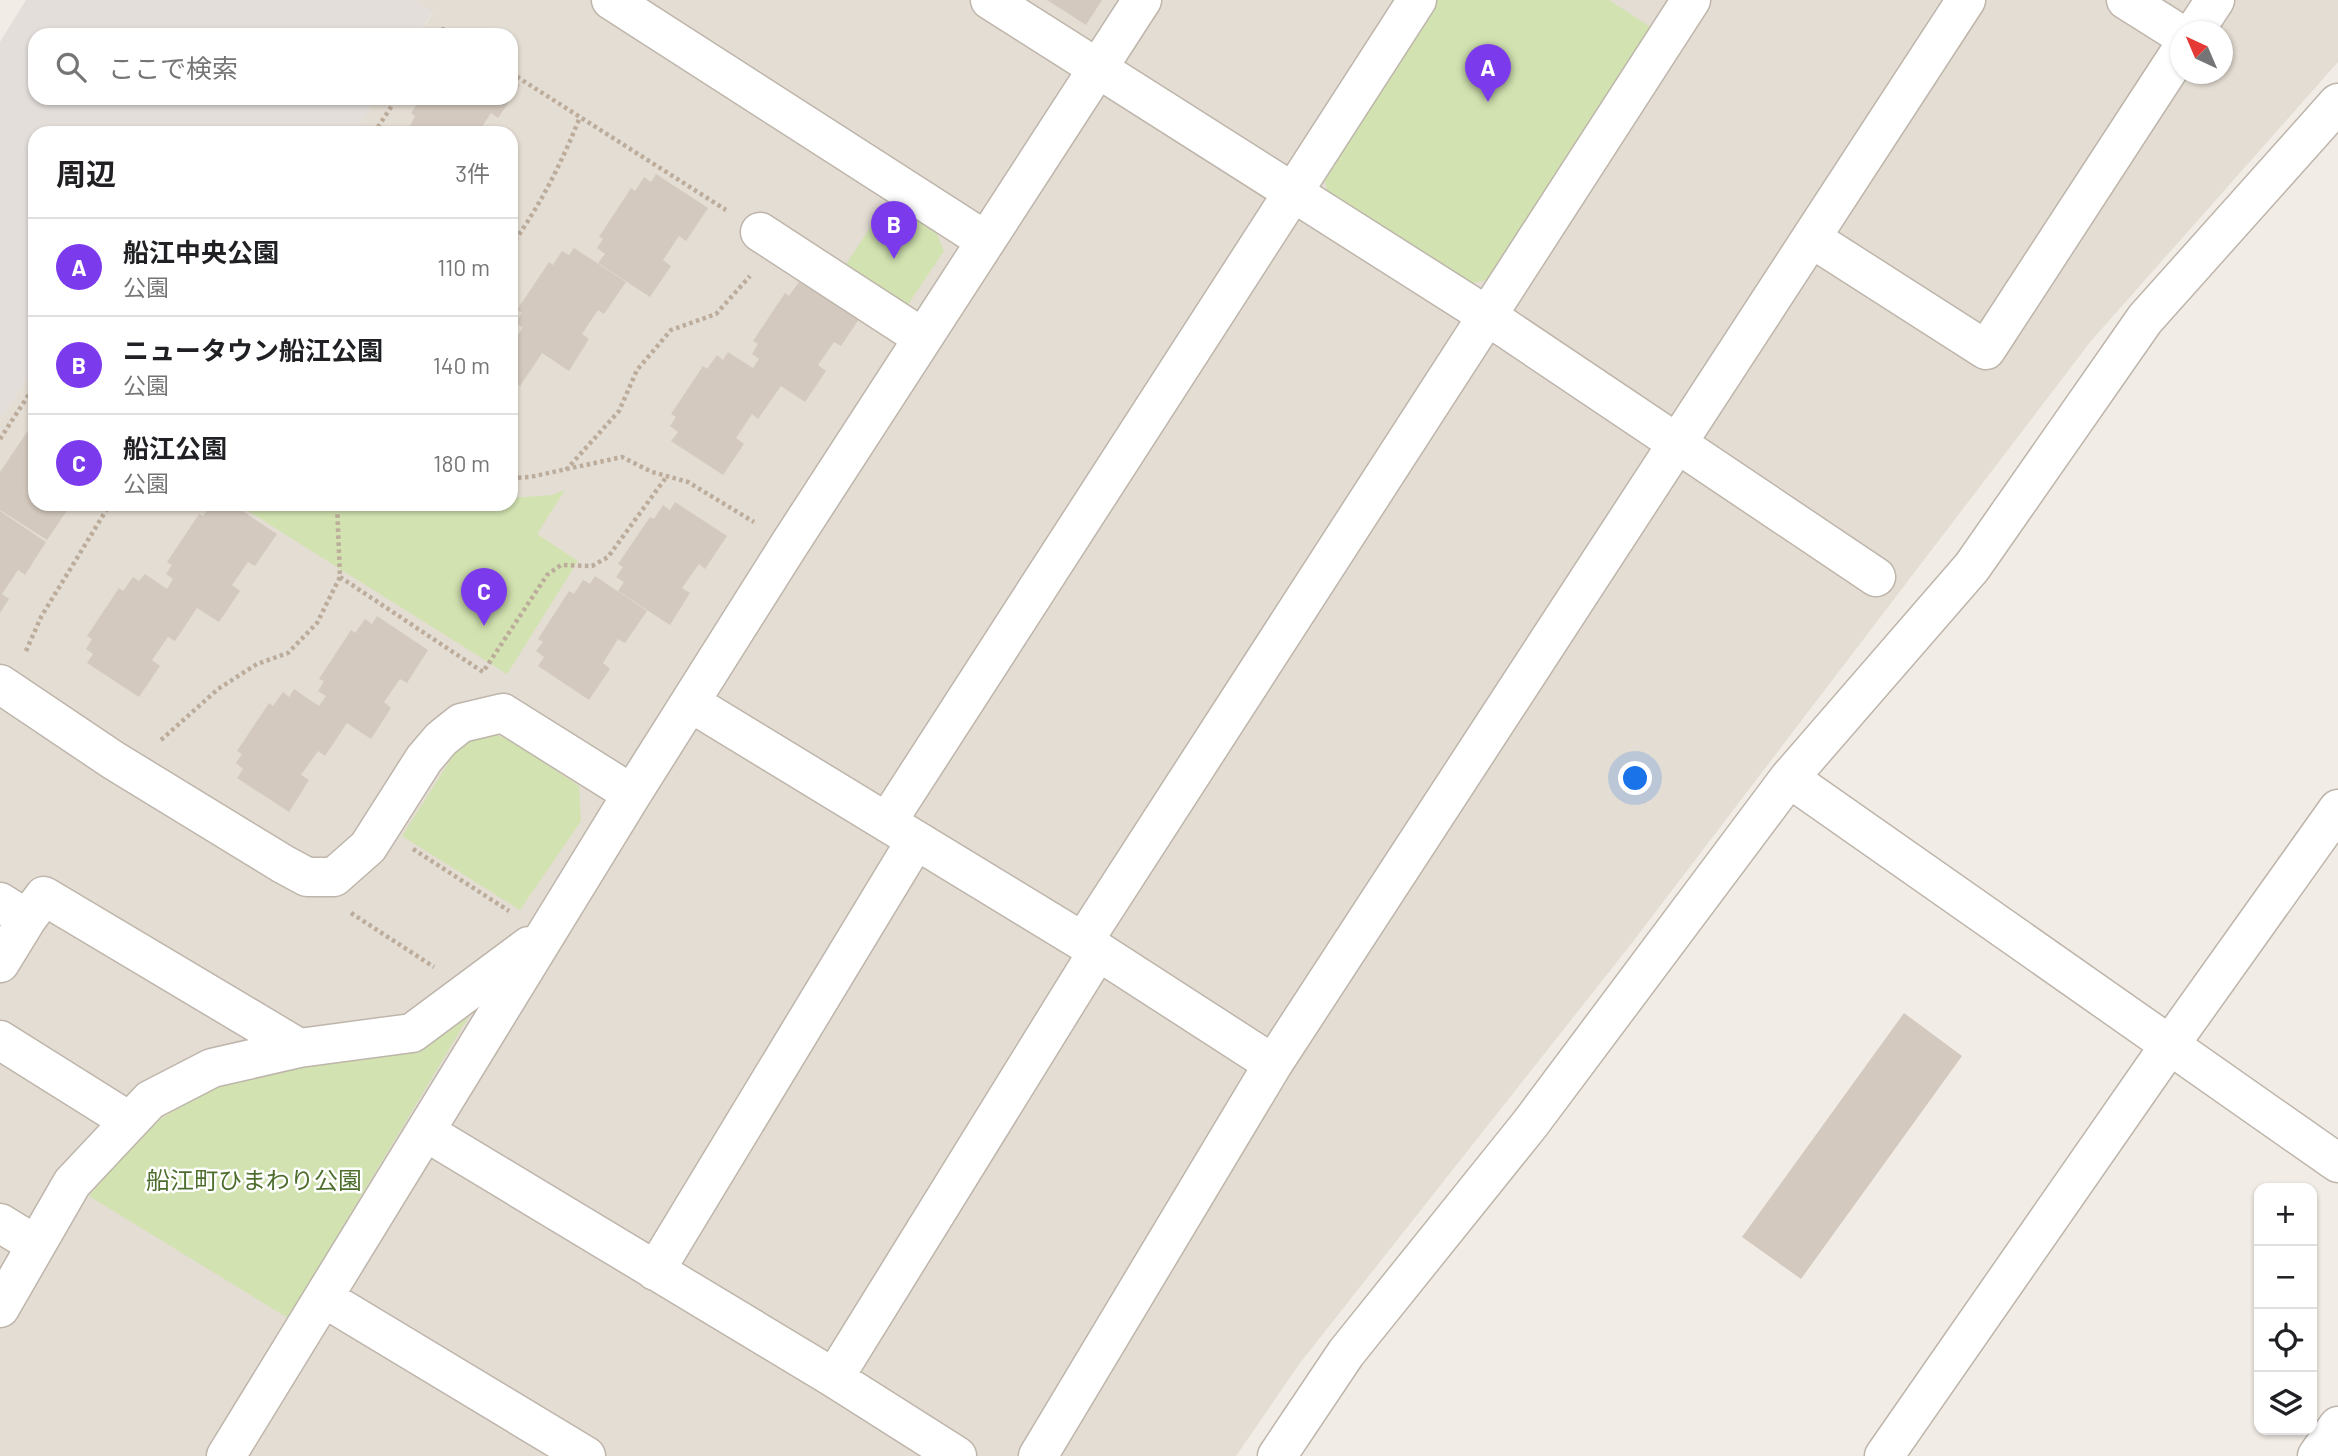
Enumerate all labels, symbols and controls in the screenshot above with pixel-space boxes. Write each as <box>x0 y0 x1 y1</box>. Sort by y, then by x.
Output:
north arrow <box>2170 21 2233 84</box>
search box <box>28 28 518 105</box>
pin: A <box>1465 44 1511 102</box>
icon: search <box>52 48 90 86</box>
text: ここで検索 <box>108 52 238 83</box>
text: 周辺 <box>56 155 116 191</box>
text: 3件 <box>455 159 490 187</box>
pin: B <box>871 201 917 259</box>
text: 船江中央公園 <box>123 236 279 267</box>
text: A <box>71 253 87 281</box>
text: 110 m <box>437 253 490 281</box>
text: 公園 <box>123 273 169 301</box>
text: ニュータウン船江公園 <box>123 334 383 365</box>
text: B <box>72 351 86 379</box>
text: 140 m <box>433 351 490 379</box>
text: 公園 <box>123 371 169 399</box>
text: 船江公園 <box>123 432 227 463</box>
text: C <box>72 449 86 477</box>
text: 180 m <box>433 449 490 477</box>
text: 公園 <box>123 469 169 497</box>
pin: C <box>461 568 507 626</box>
your location <box>1618 761 1652 795</box>
park label: 船江町ひまわり公園 <box>146 1165 362 1194</box>
map controls <box>2254 1183 2317 1435</box>
button: + <box>2254 1183 2317 1246</box>
button: − <box>2254 1246 2317 1309</box>
button: locate <box>2254 1309 2317 1372</box>
button: layers <box>2254 1372 2317 1435</box>

